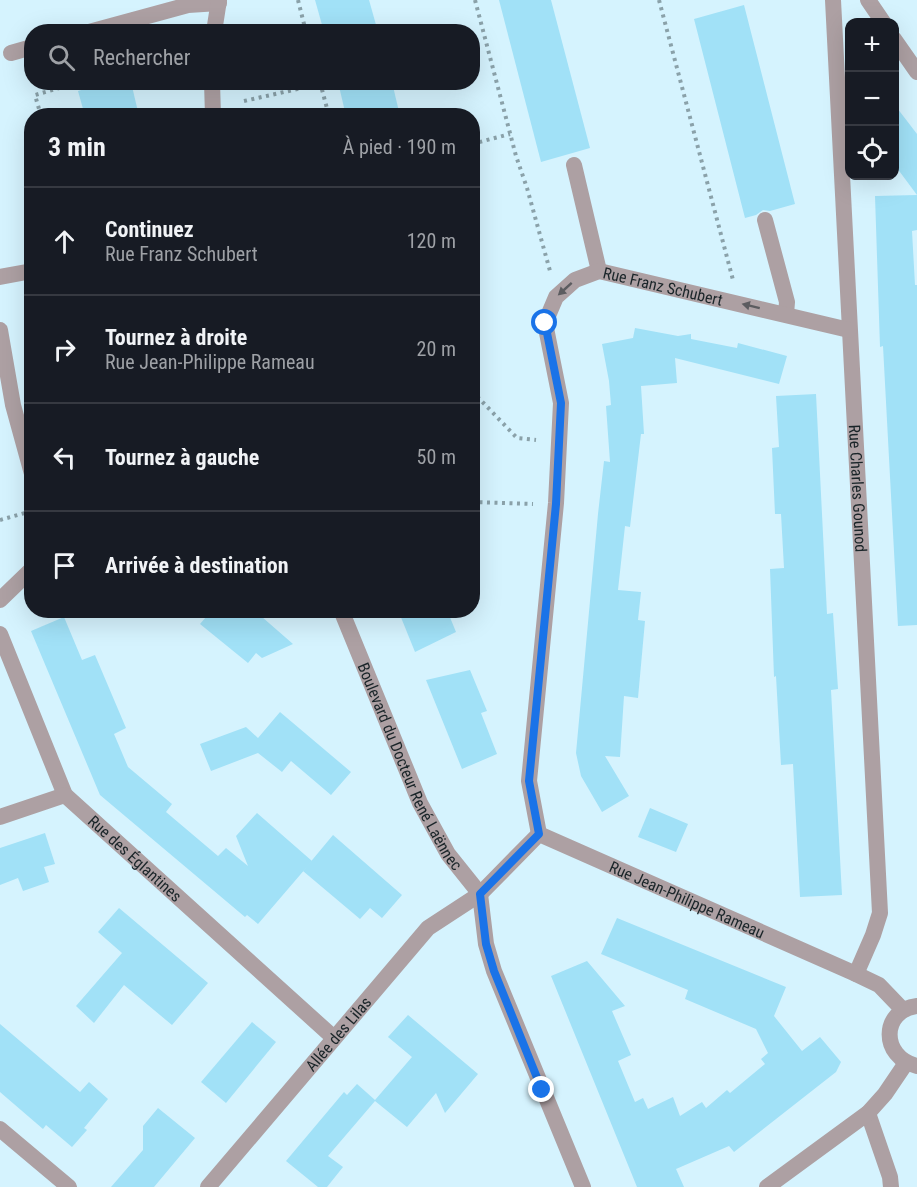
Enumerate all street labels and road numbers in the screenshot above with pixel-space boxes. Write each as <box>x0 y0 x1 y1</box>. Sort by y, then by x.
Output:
street label: Rue Franz Schubert <box>601 263 725 309</box>
street label: Rue Charles Gounod <box>845 424 871 553</box>
street label: Boulevard du Docteur René Laënnec <box>354 660 466 874</box>
street label: Rue des Églantines <box>84 811 186 905</box>
street label: Rue Jean-Philippe Rameau <box>607 857 768 942</box>
street label: Allée des Lilas <box>301 993 375 1075</box>

